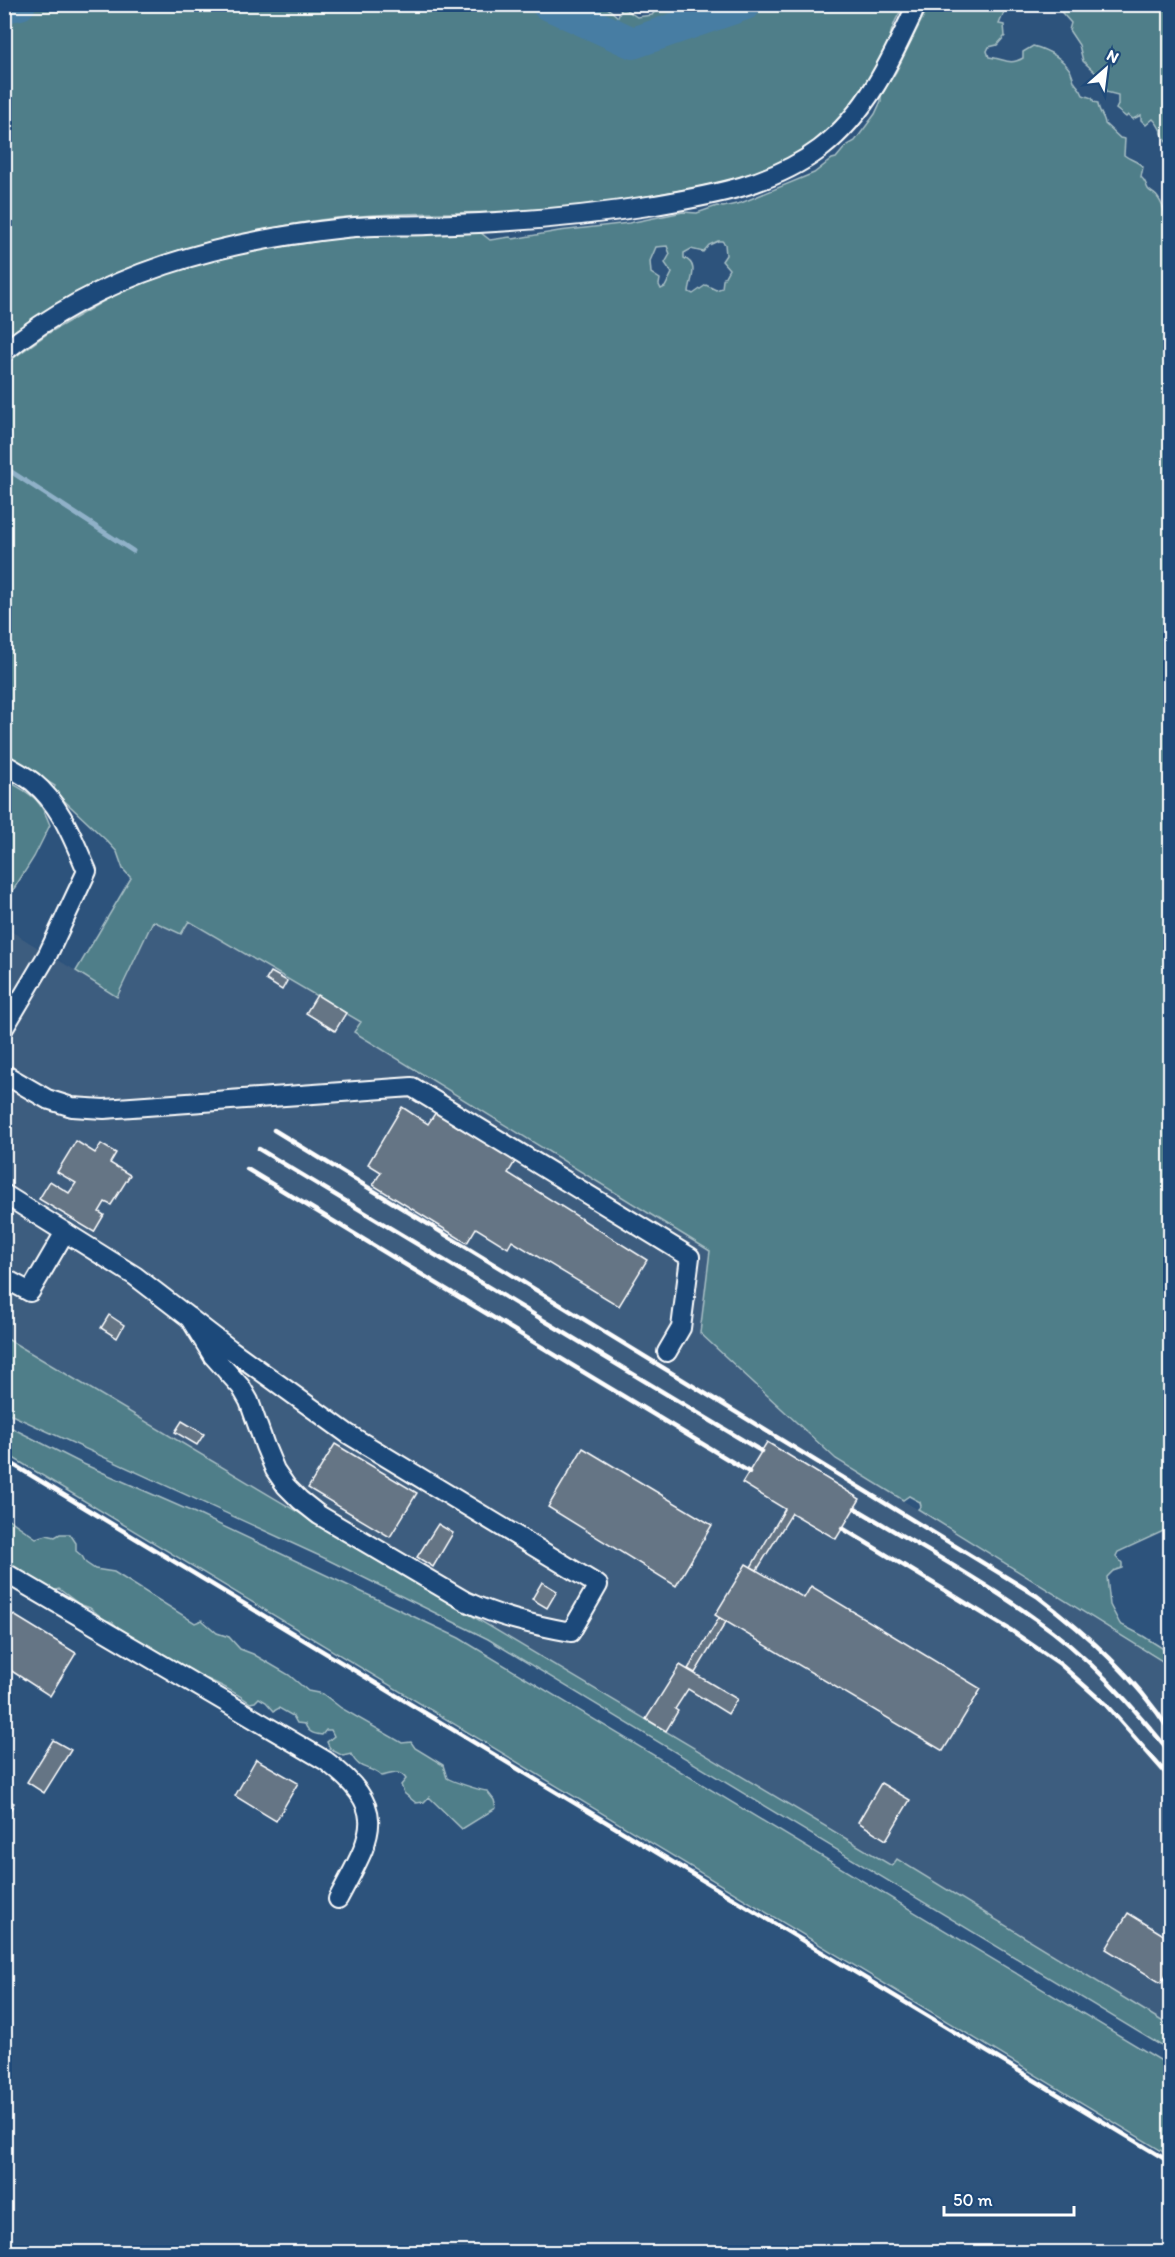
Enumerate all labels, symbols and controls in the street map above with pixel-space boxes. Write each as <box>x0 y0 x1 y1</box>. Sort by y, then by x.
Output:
north arrow <box>1076 39 1136 99</box>
text: N <box>1104 45 1122 67</box>
scale bar <box>944 2179 1074 2217</box>
text: 50 m <box>953 2189 993 2211</box>

